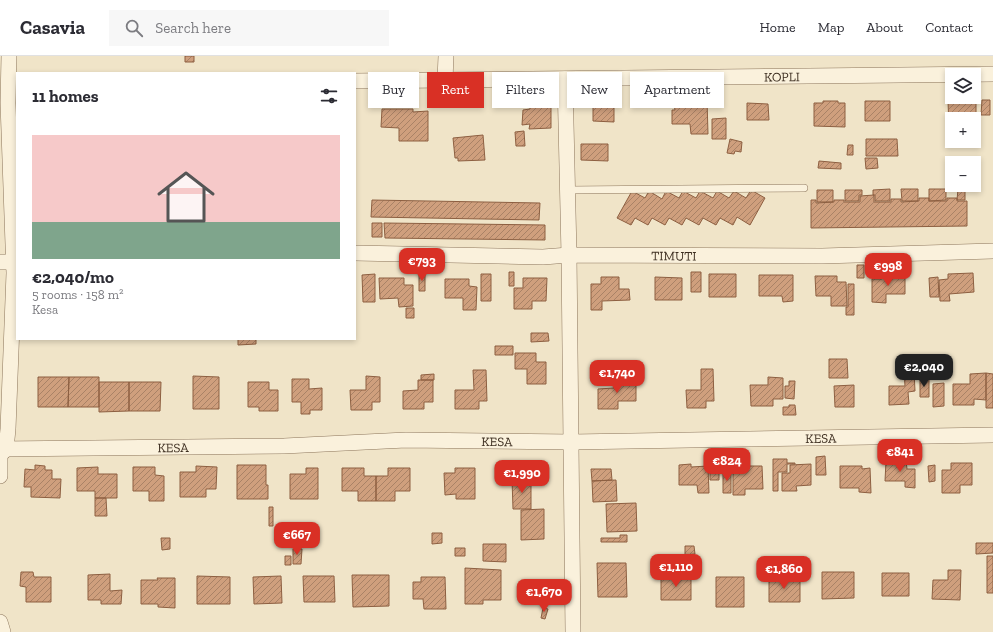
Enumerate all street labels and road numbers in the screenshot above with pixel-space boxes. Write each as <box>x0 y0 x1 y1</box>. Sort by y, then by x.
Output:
street label: KOPLI <box>764 69 800 85</box>
street label: TIMUTI <box>651 248 697 264</box>
street label: KESA <box>805 431 837 446</box>
street label: KESA <box>481 434 513 449</box>
street label: KESA <box>157 440 189 455</box>

